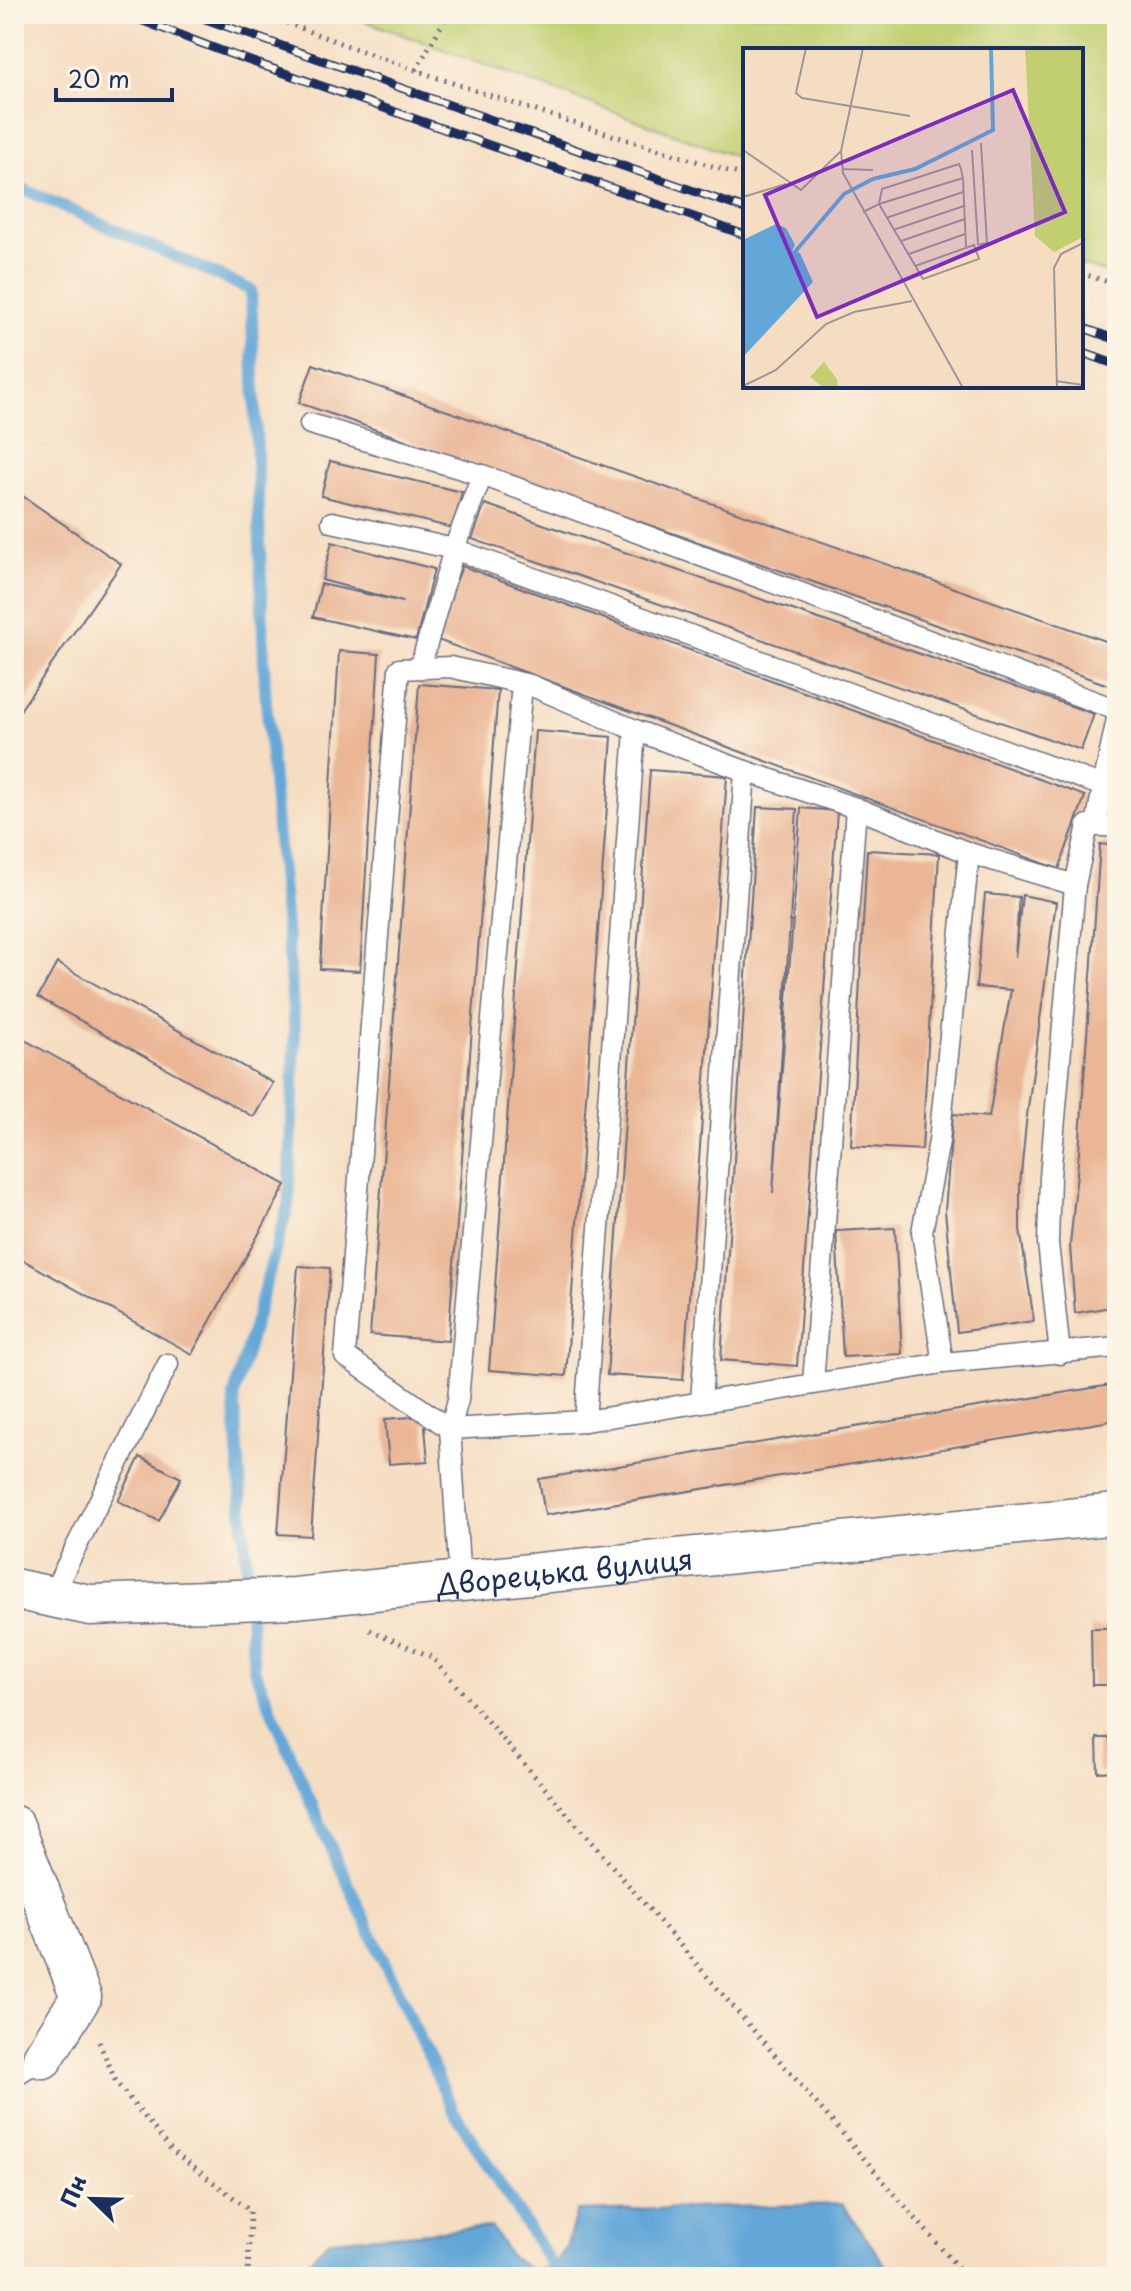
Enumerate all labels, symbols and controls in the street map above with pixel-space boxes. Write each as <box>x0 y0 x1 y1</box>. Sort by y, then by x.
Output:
inset map <box>743 48 1083 388</box>
scale bar <box>56 52 172 102</box>
text: 20 m <box>68 60 130 96</box>
street label: Дворецька вулиця <box>434 1536 695 1605</box>
north arrow <box>52 2159 132 2239</box>
text: Пн <box>51 2169 94 2212</box>

